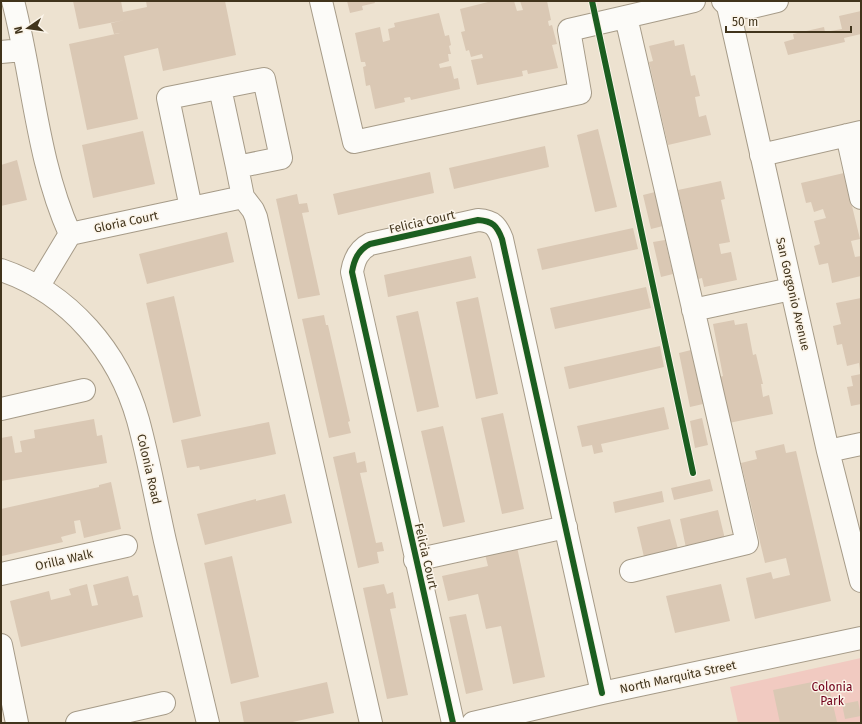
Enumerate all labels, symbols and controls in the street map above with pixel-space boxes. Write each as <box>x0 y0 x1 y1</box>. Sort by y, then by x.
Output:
north arrow <box>8 8 48 48</box>
scale bar <box>726 8 851 34</box>
text: 50 m <box>732 15 758 29</box>
text: N <box>12 25 26 35</box>
street label: Felicia Court <box>388 207 457 236</box>
street label: Gloria Court <box>93 208 160 236</box>
street label: San Gorgonio Avenue <box>773 236 813 352</box>
street label: Colonia Road <box>134 432 164 506</box>
street label: Felicia Court <box>412 522 441 591</box>
street label: Orilla Walk <box>34 546 95 573</box>
street label: North Marquita Street <box>619 658 738 696</box>
park label: Colonia Park <box>812 680 852 708</box>

